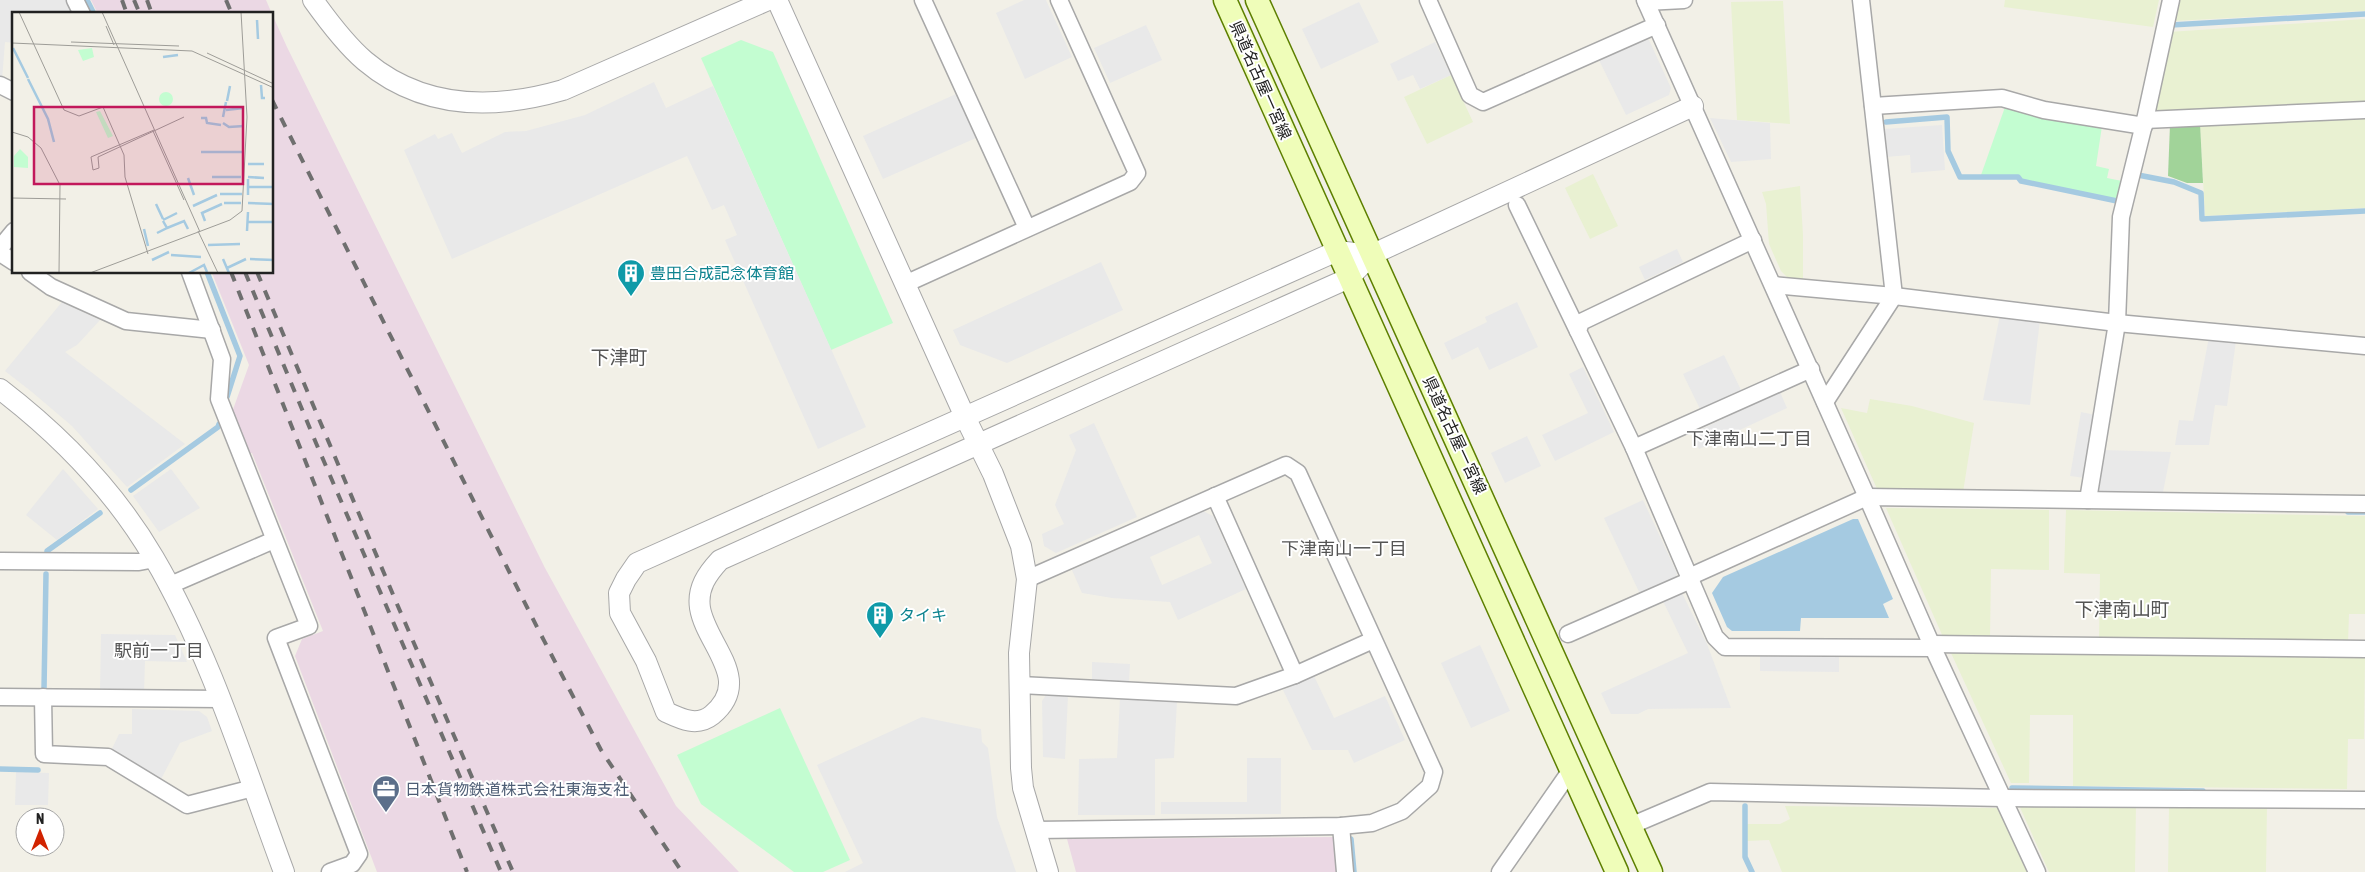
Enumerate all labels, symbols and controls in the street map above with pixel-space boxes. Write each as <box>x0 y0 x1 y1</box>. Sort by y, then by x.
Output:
inset map <box>12 12 274 274</box>
street label: 県道名古屋一宮線 <box>1227 18 1295 142</box>
building icon: 豊田合成記念体育館 <box>616 258 646 297</box>
place label: 豊田合成記念体育館 <box>650 264 794 282</box>
district label: 下津町 <box>590 346 648 368</box>
street label: 県道名古屋一宮線 <box>1420 373 1490 497</box>
district label: 下津南山二丁目 <box>1686 428 1812 449</box>
district label: 下津南山一丁目 <box>1281 538 1407 559</box>
district label: 下津南山町 <box>2074 598 2170 620</box>
building icon: タイキ <box>865 600 895 639</box>
place label: タイキ <box>899 606 947 624</box>
district label: 駅前一丁目 <box>114 640 204 661</box>
office icon: 日本貨物鉄道株式会社東海支社 <box>371 774 401 813</box>
place label: 日本貨物鉄道株式会社東海支社 <box>405 780 629 798</box>
north arrow <box>15 807 65 857</box>
text: N <box>36 811 44 827</box>

